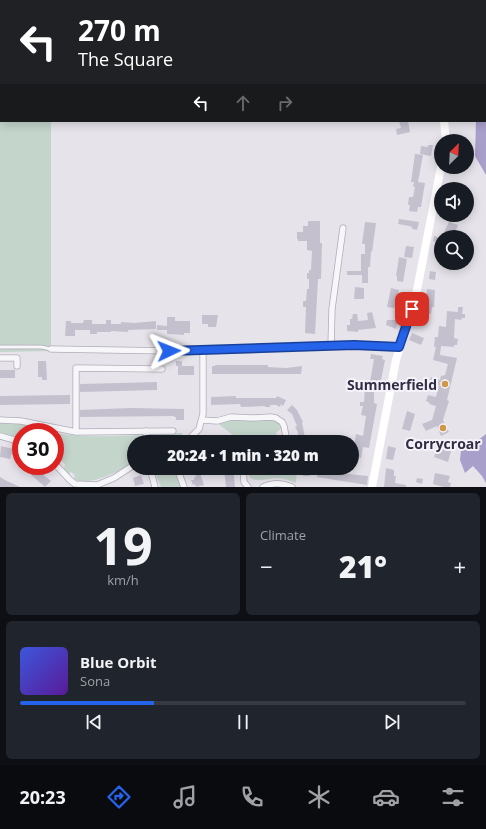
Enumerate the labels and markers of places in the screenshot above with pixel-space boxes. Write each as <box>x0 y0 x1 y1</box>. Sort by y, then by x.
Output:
pin <box>395 292 429 326</box>
place label: Summerfield <box>347 375 437 394</box>
marker: Summerfield <box>440 379 450 389</box>
marker: Corrycroar <box>438 423 448 433</box>
place label: Corrycroar <box>405 434 481 453</box>

